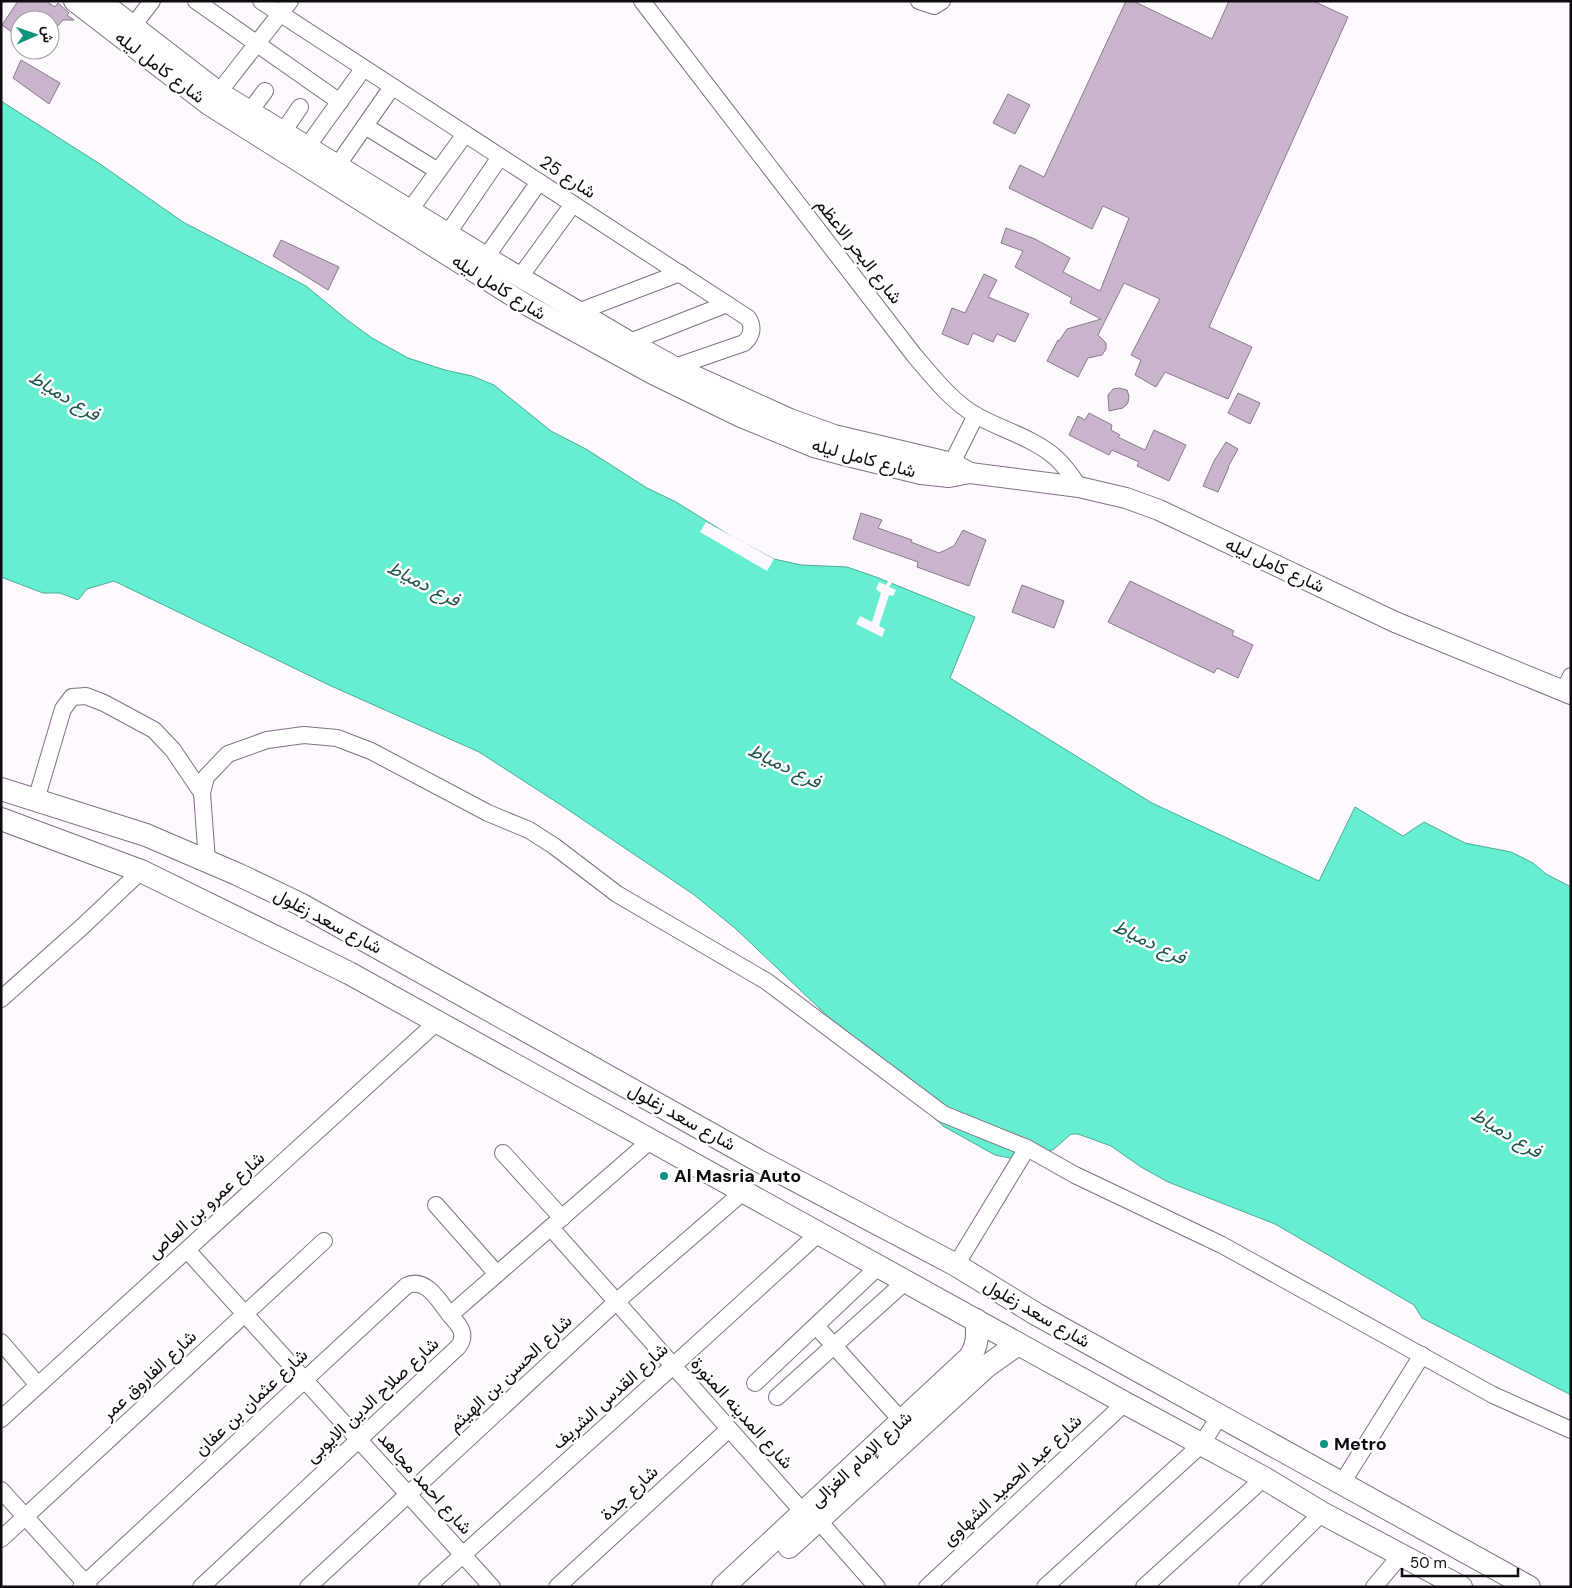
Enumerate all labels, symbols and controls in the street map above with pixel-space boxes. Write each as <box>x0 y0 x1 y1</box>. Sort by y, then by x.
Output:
north arrow <box>10 10 60 60</box>
street label: شارع كامل ليله <box>110 25 210 109</box>
text: ش <box>39 26 57 43</box>
street label: شارع 25 <box>535 150 601 204</box>
street label: شارع البحر الاعظم <box>810 193 908 309</box>
street label: شارع كامل ليله <box>447 248 551 326</box>
water label: فرع دمياط <box>24 365 106 428</box>
street label: شارع كامل ليله <box>809 433 919 483</box>
street label: شارع كامل ليله <box>1221 532 1329 598</box>
water label: فرع دمياط <box>383 555 465 614</box>
water label: فرع دمياط <box>744 737 827 795</box>
street label: شارع سعد زغلول <box>270 882 386 960</box>
water label: فرع دمياط <box>1109 913 1192 971</box>
street label: شارع سعد زغلول <box>624 1078 740 1156</box>
water label: فرع دمياط <box>1466 1102 1548 1165</box>
street label: شارع عمرو بن العاص <box>142 1146 270 1264</box>
place label: Al Masria Auto <box>674 1164 801 1188</box>
marker: Al Masria Auto <box>658 1170 670 1182</box>
street label: شارع سعد زغلول <box>979 1273 1095 1353</box>
street label: شارع الحسن بن الهيثم <box>443 1309 577 1437</box>
street label: شارع الفاروق عمر <box>96 1325 202 1426</box>
street label: شارع صلاح الدين الايوبى <box>300 1332 444 1468</box>
street label: شارع القدس الشريف <box>547 1337 673 1455</box>
street label: شارع عثمان بن عفان <box>189 1343 313 1461</box>
street label: شارع المدينه المنورة <box>685 1352 799 1474</box>
street label: شارع الإمام الغزالى <box>805 1405 917 1513</box>
street label: شارع عبد الحميد الشهاوى <box>937 1409 1087 1551</box>
street label: شارع احمد مجاهد <box>372 1426 478 1540</box>
place label: Metro <box>1334 1432 1387 1456</box>
marker: Metro <box>1318 1438 1330 1450</box>
street label: شارع جدة <box>595 1460 663 1526</box>
scale bar <box>1402 1546 1518 1578</box>
text: 50 m <box>1410 1553 1447 1573</box>

